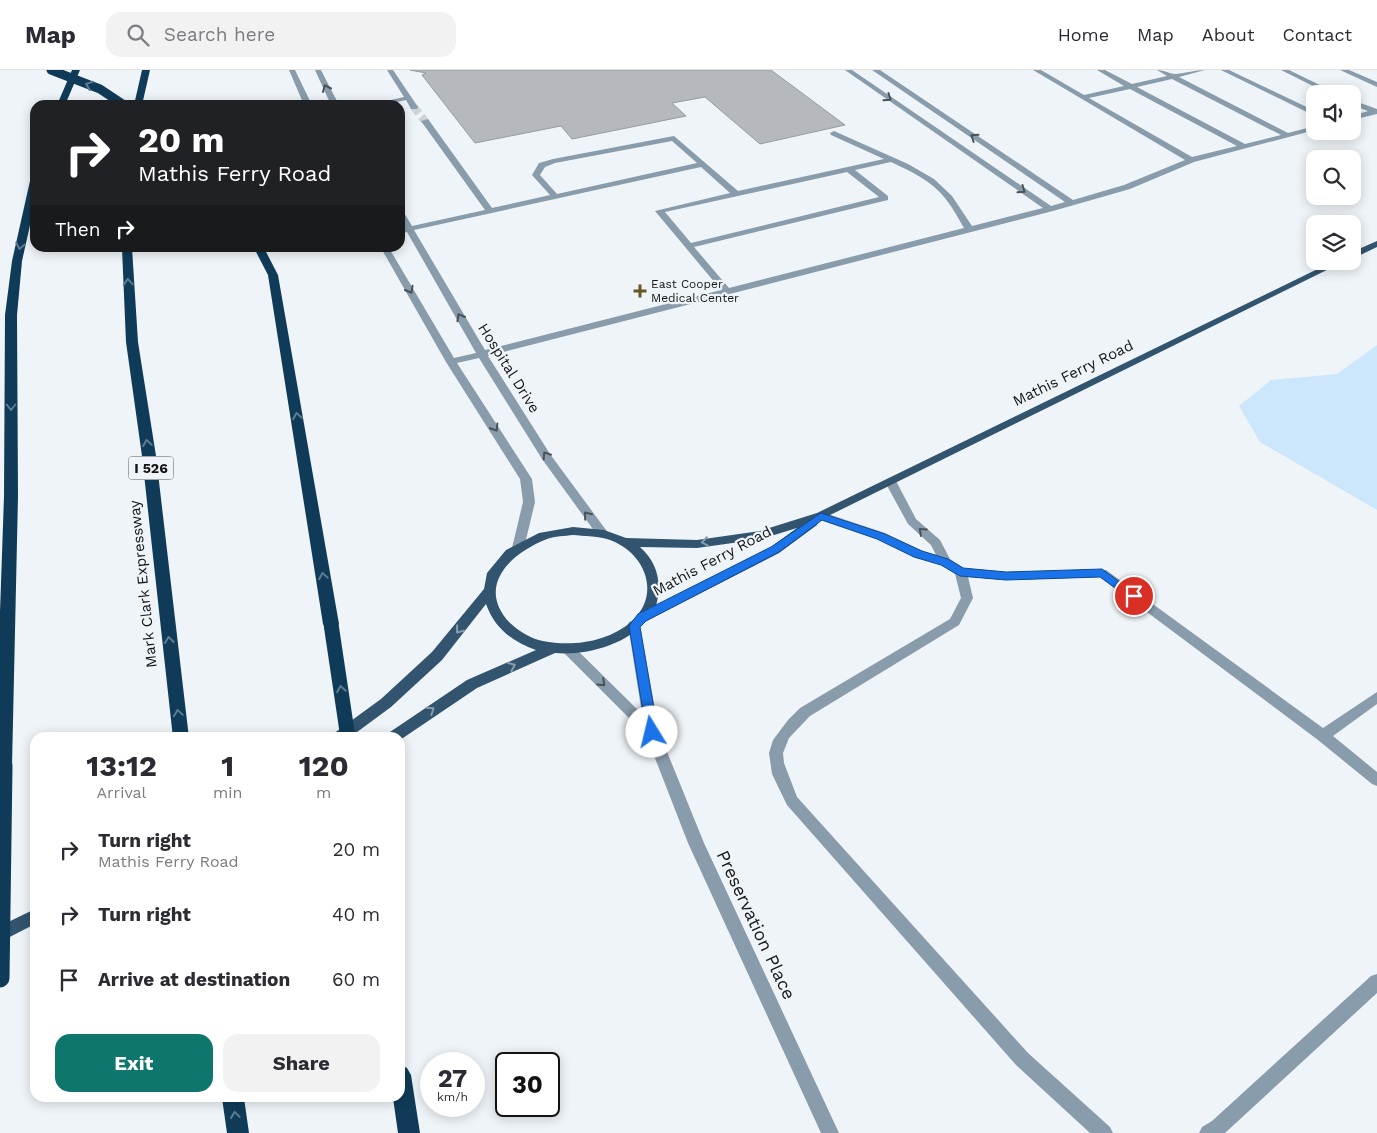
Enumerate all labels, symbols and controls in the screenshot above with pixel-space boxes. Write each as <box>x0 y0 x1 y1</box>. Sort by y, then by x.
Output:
search box <box>106 12 456 57</box>
text: Map <box>25 21 76 49</box>
icon: search <box>124 21 152 49</box>
text: Search here <box>164 23 275 46</box>
text: Home <box>1058 24 1109 45</box>
text: Map <box>1137 24 1174 45</box>
text: About <box>1202 24 1254 45</box>
text: Contact <box>1282 24 1352 45</box>
one-way arrow <box>85 81 94 91</box>
one-way arrow <box>322 84 332 93</box>
map controls <box>1306 85 1361 270</box>
button: sound <box>1306 85 1361 140</box>
one-way arrow <box>883 92 892 101</box>
text: 20 m <box>138 119 224 161</box>
icon: right <box>55 120 120 185</box>
one-way arrow <box>970 134 980 143</box>
button: search <box>1306 150 1361 205</box>
text: Mathis Ferry Road <box>138 161 331 186</box>
one-way arrow <box>1016 184 1026 193</box>
icon: right <box>111 215 139 243</box>
button: layers <box>1306 215 1361 270</box>
text: Then <box>55 218 101 241</box>
one-way arrow <box>15 241 26 250</box>
place label: East Cooper Medical Center <box>651 277 739 305</box>
one-way arrow <box>122 278 133 286</box>
one-way arrow <box>403 284 413 293</box>
marker: East Cooper Medical Center <box>633 284 647 298</box>
one-way arrow <box>456 314 466 323</box>
street label: Hospital Drive <box>474 320 544 416</box>
street label: Mathis Ferry Road <box>1010 336 1136 410</box>
one-way arrow <box>6 404 16 412</box>
one-way arrow <box>292 412 302 420</box>
one-way arrow <box>488 423 498 432</box>
one-way arrow <box>143 439 153 448</box>
one-way arrow <box>543 451 552 461</box>
road number: I 526 <box>128 456 174 479</box>
street label: Mark Clark Expressway <box>125 499 161 669</box>
one-way arrow <box>584 511 593 520</box>
street label: Mathis Ferry Road <box>650 522 774 600</box>
one-way arrow <box>919 528 928 537</box>
one-way arrow <box>701 537 710 547</box>
one-way arrow <box>319 572 329 581</box>
pin <box>1113 575 1155 617</box>
icon: arrive <box>1120 582 1148 610</box>
one-way arrow <box>455 624 464 633</box>
one-way arrow <box>164 635 175 643</box>
one-way arrow <box>507 662 516 673</box>
one-way arrow <box>596 678 605 687</box>
one-way arrow <box>336 685 347 693</box>
position arrow <box>625 705 677 757</box>
one-way arrow <box>425 707 435 716</box>
one-way arrow <box>173 708 184 716</box>
text: 13:12 <box>86 748 157 783</box>
text: 1 <box>221 748 234 783</box>
text: 120 <box>299 748 349 783</box>
text: Arrival <box>97 783 146 802</box>
text: min <box>213 783 242 802</box>
text: m <box>316 783 331 802</box>
text: Turn right <box>98 829 191 852</box>
icon: right <box>55 836 83 864</box>
text: 20 m <box>333 838 380 861</box>
street label: Preservation Place <box>713 847 800 1003</box>
text: Mathis Ferry Road <box>98 852 239 871</box>
icon: right <box>55 901 83 929</box>
text: Turn right <box>98 903 191 926</box>
text: 40 m <box>332 903 380 926</box>
icon: arrive <box>55 966 83 994</box>
text: Arrive at destination <box>98 968 290 991</box>
text: 60 m <box>332 968 380 991</box>
button: Exit <box>55 1034 213 1092</box>
button: Share <box>223 1034 380 1092</box>
speed limit sign: 30 <box>495 1052 560 1117</box>
text: 27 <box>438 1064 467 1093</box>
text: km/h <box>437 1090 468 1104</box>
one-way arrow <box>231 1111 241 1120</box>

